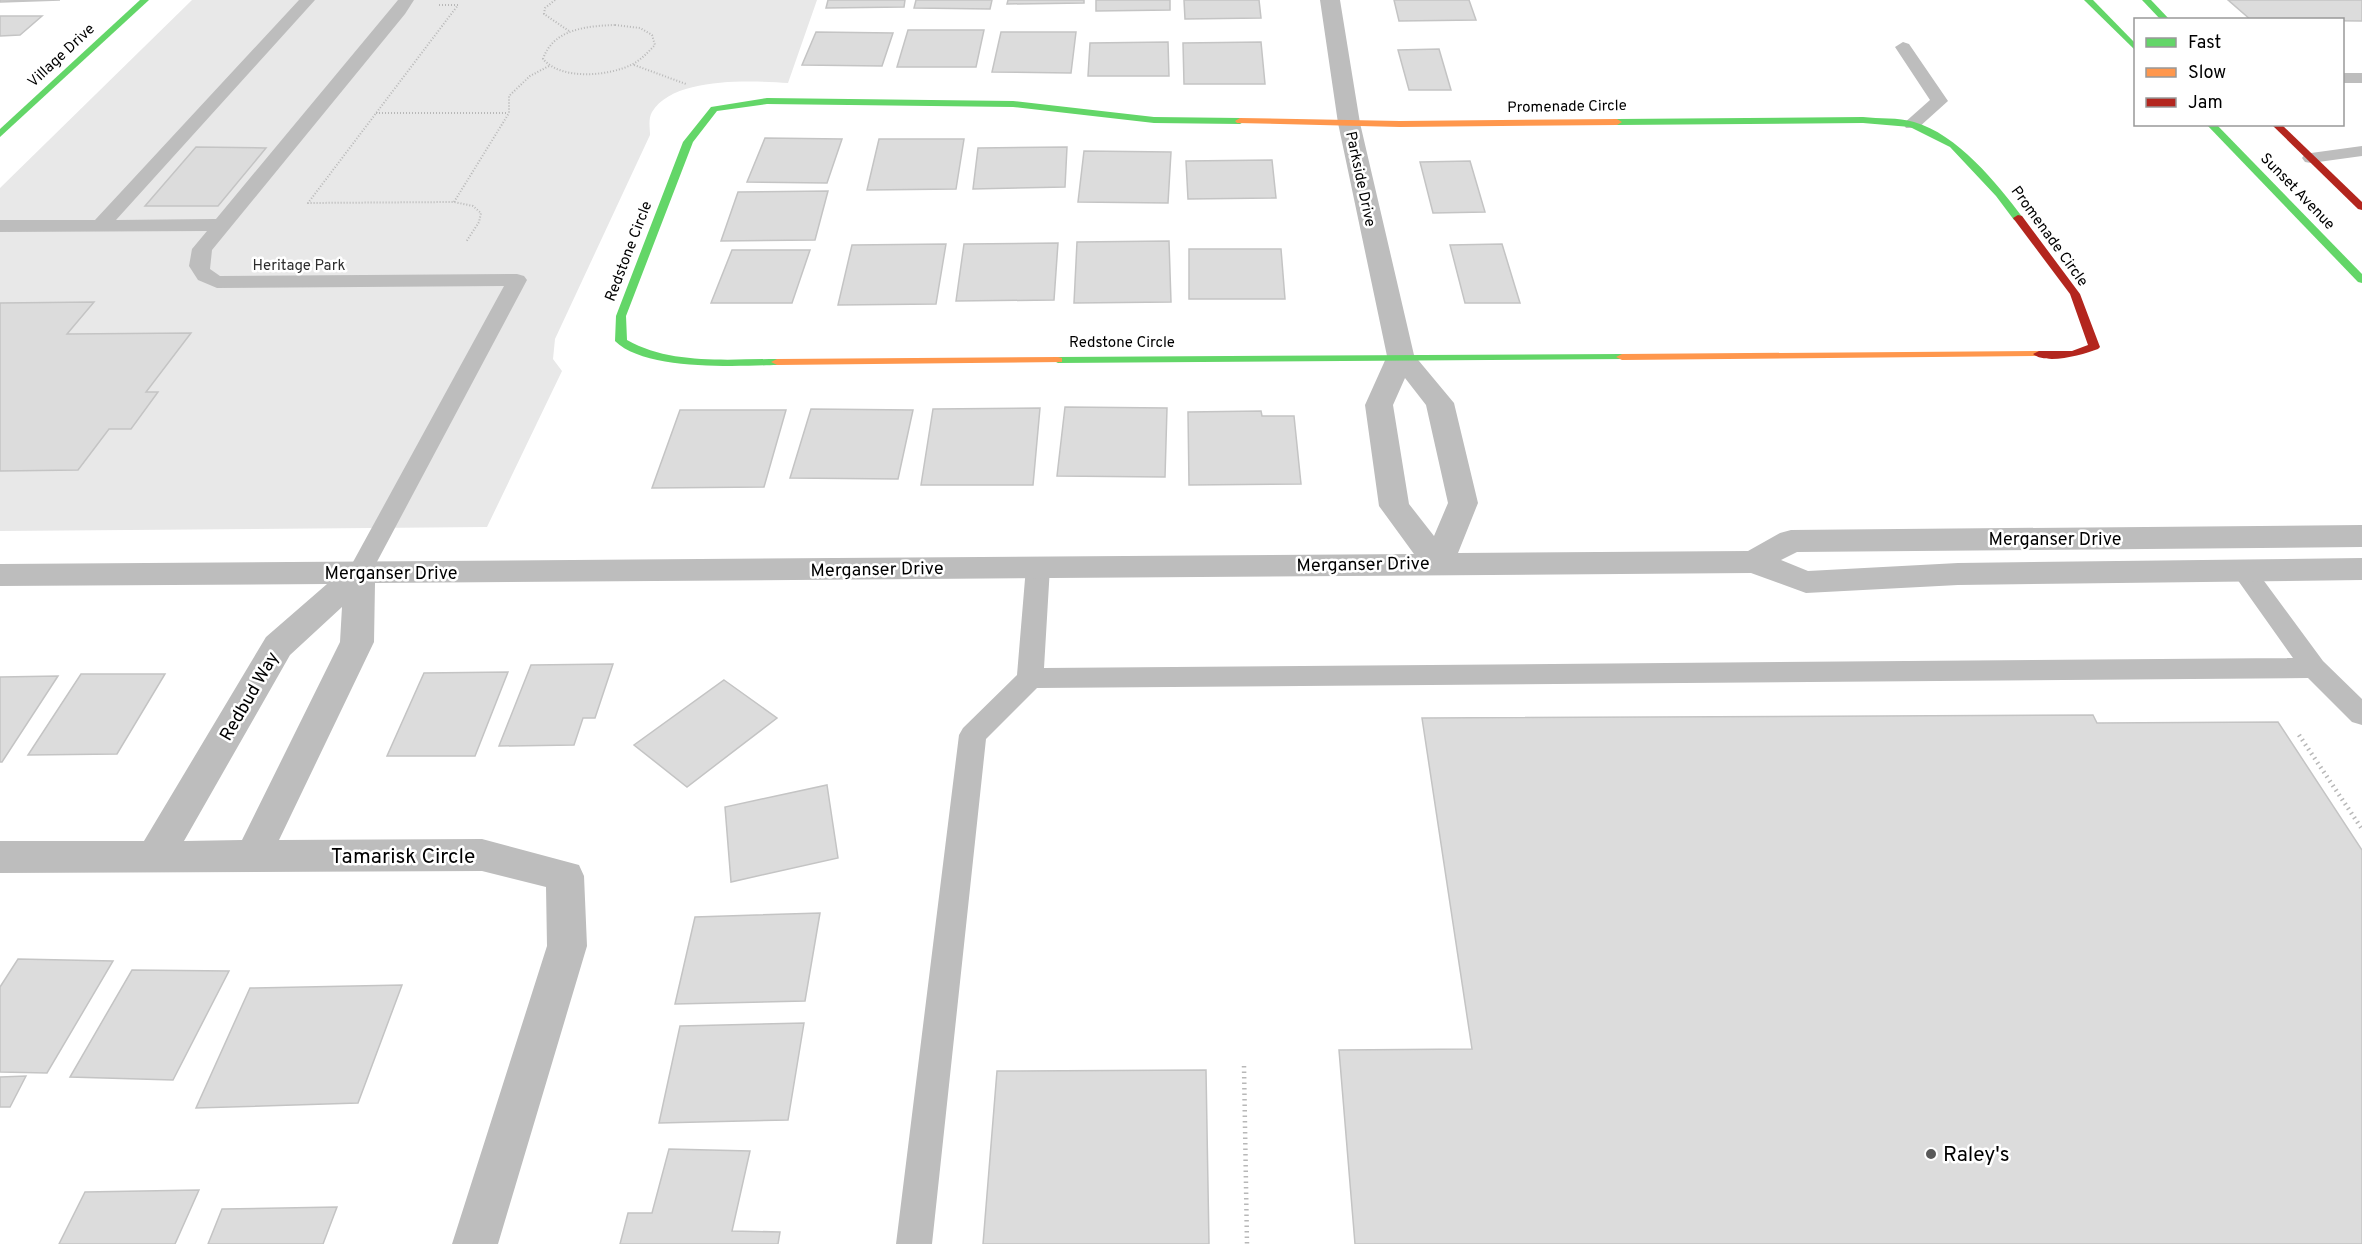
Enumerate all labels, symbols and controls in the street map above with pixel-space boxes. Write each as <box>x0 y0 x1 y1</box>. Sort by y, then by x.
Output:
legend <box>2134 18 2344 126</box>
street label: Village Drive <box>24 20 100 92</box>
text: Fast <box>2188 32 2221 55</box>
text: Slow <box>2188 62 2226 85</box>
text: Jam <box>2188 92 2223 115</box>
street label: Promenade Circle <box>1507 97 1627 118</box>
street label: Parkside Drive <box>1340 130 1379 229</box>
street label: Sunset Avenue <box>2256 150 2338 234</box>
street label: Promenade Circle <box>2006 183 2092 291</box>
street label: Redstone Circle <box>602 199 657 304</box>
park label: Heritage Park <box>253 257 345 276</box>
street label: Redstone Circle <box>1069 334 1175 353</box>
street label: Merganser Drive <box>1988 529 2122 552</box>
street label: Merganser Drive <box>1296 553 1430 578</box>
street label: Merganser Drive <box>810 558 944 583</box>
street label: Merganser Drive <box>324 563 458 586</box>
street label: Redbud Way <box>215 648 285 746</box>
street label: Tamarisk Circle <box>331 844 475 871</box>
place label: Raley's <box>1943 1142 2010 1169</box>
marker: Raley's <box>1924 1147 1938 1161</box>

